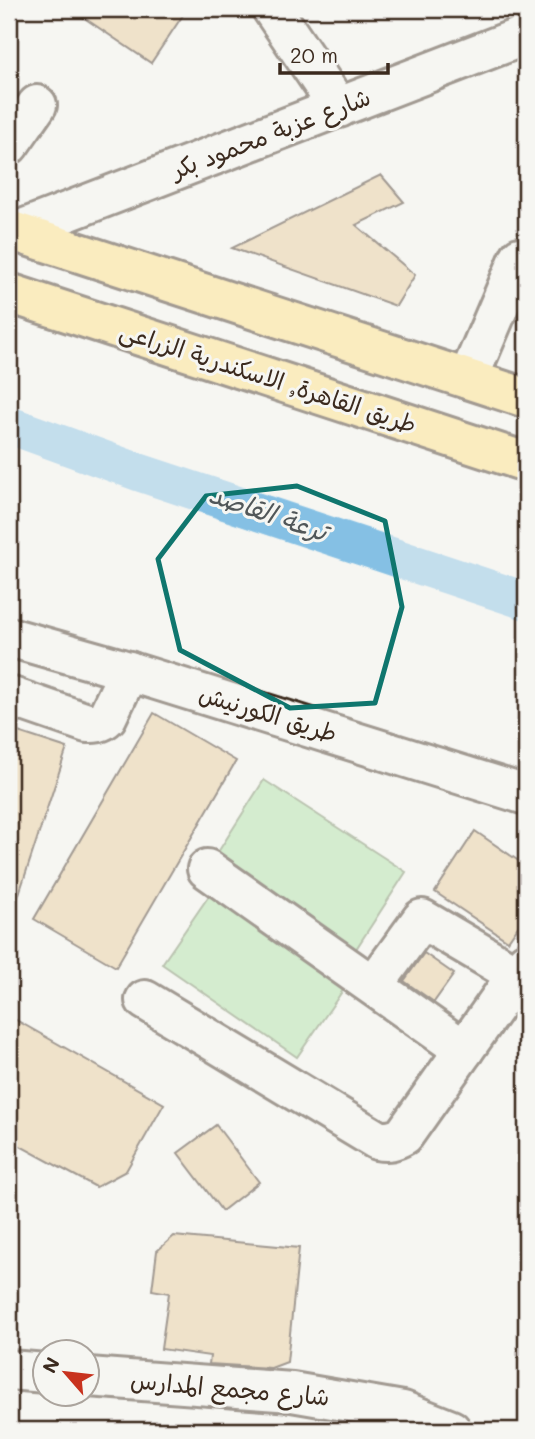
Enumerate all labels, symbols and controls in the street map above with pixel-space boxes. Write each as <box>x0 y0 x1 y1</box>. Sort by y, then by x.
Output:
scale bar <box>280 32 388 76</box>
text: 20 m <box>290 41 338 68</box>
street label: شارع عزبة محمود بكر <box>164 80 376 188</box>
street label: طريق القاهرة, الاسكندرية الزراعى <box>116 314 421 440</box>
water label: ترعة القاصد <box>205 476 336 550</box>
street label: طريق الكورنيش <box>196 677 341 749</box>
north arrow <box>32 1338 102 1408</box>
text: N <box>36 1353 65 1377</box>
street label: شارع مجمع المدارس <box>129 1363 331 1415</box>

